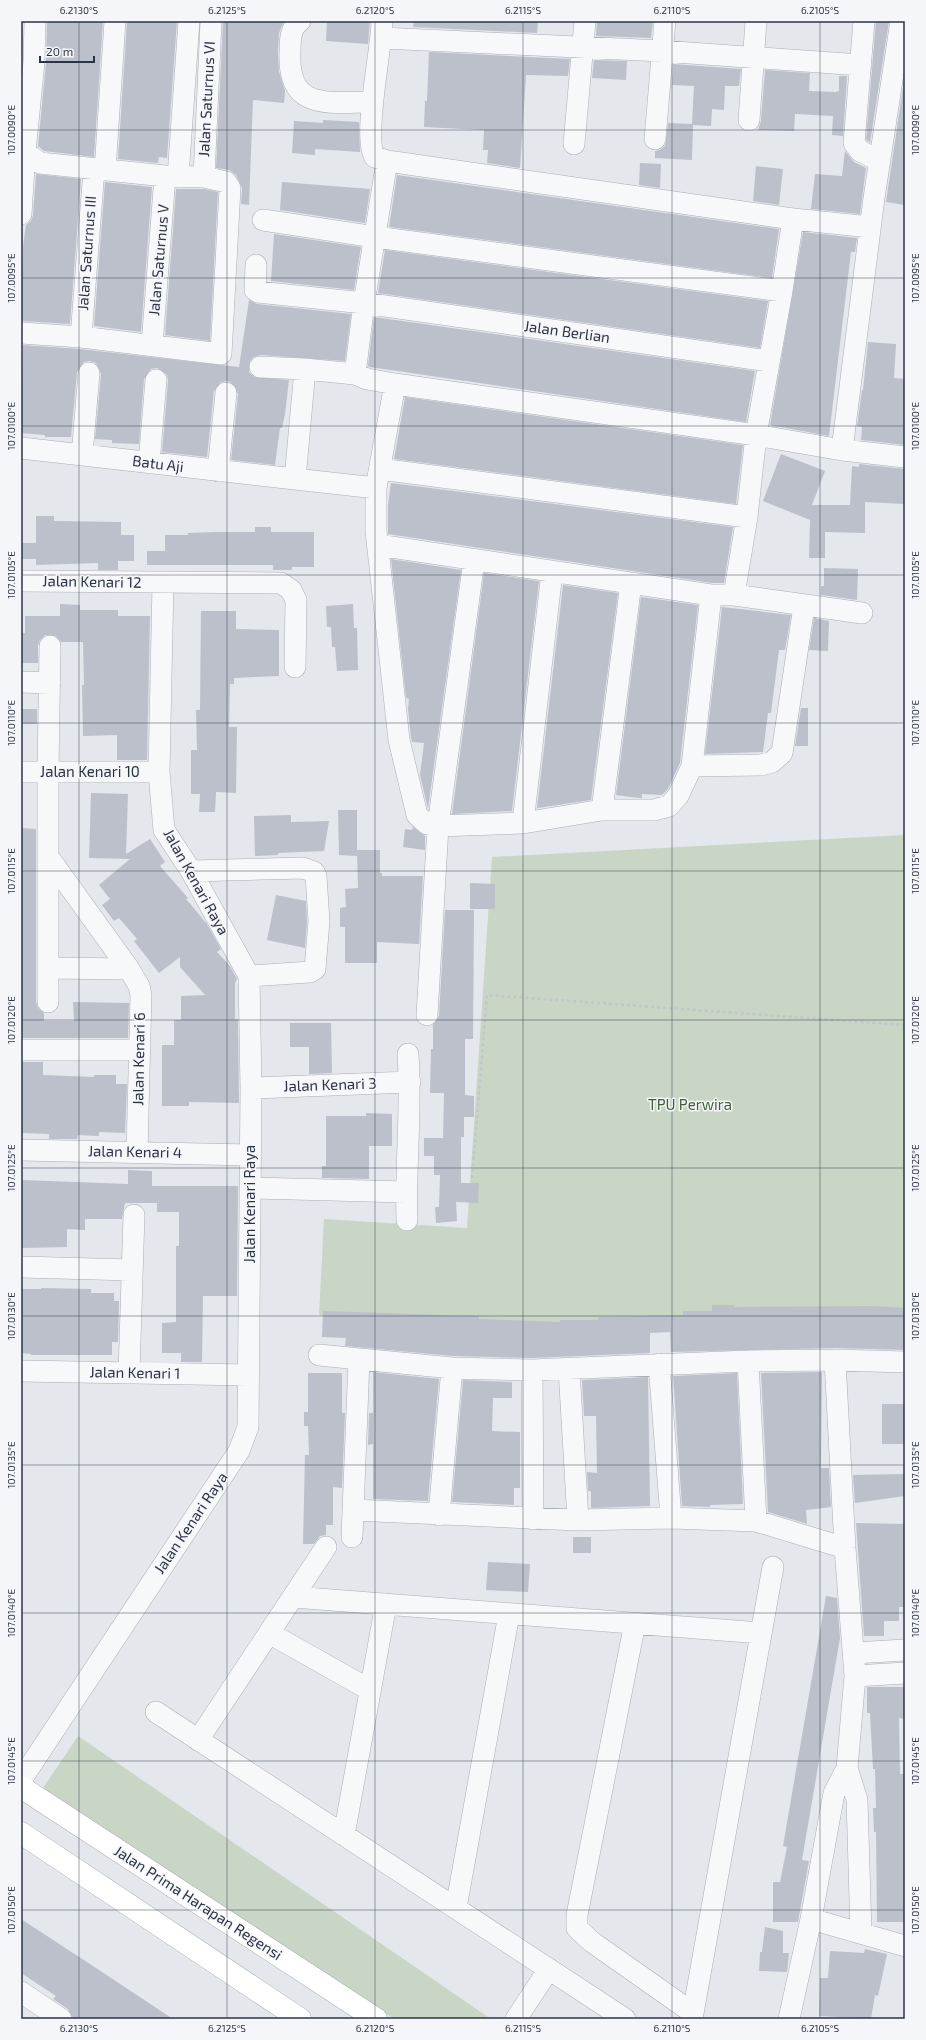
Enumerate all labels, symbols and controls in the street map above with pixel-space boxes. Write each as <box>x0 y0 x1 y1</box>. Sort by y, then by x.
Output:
text: 6.2130°S <box>60 4 99 16</box>
text: 6.2125°S <box>208 4 246 16</box>
text: 6.2120°S <box>356 4 395 16</box>
text: 6.2115°S <box>505 4 541 16</box>
text: 6.2110°S <box>654 4 691 16</box>
text: 6.2105°S <box>801 4 840 16</box>
scale bar <box>40 38 94 64</box>
street label: Jalan Saturnus VI <box>194 41 218 157</box>
text: 20 m <box>46 44 73 58</box>
text: 107.0090°E <box>5 105 17 155</box>
text: 107.0090°E <box>909 105 921 155</box>
street label: Jalan Saturnus III <box>73 195 99 311</box>
street label: Jalan Saturnus V <box>144 203 172 316</box>
text: 107.0095°E <box>5 253 17 303</box>
text: 107.0095°E <box>909 253 921 303</box>
street label: Jalan Berlian <box>523 316 611 346</box>
text: 107.0100°E <box>5 401 17 450</box>
text: 107.0100°E <box>909 401 921 450</box>
street label: Batu Aji <box>131 451 185 476</box>
text: 107.0105°E <box>5 551 17 599</box>
text: 107.0105°E <box>909 551 921 599</box>
street label: Jalan Kenari 12 <box>42 571 142 591</box>
text: 107.0110°E <box>5 699 17 746</box>
text: 107.0110°E <box>909 699 921 746</box>
street label: Jalan Kenari 10 <box>40 762 140 780</box>
street label: Jalan Kenari Raya <box>160 825 233 938</box>
text: 107.0115°E <box>5 848 17 894</box>
text: 107.0115°E <box>909 848 921 894</box>
text: 107.0120°E <box>5 996 17 1044</box>
text: 107.0120°E <box>909 996 921 1044</box>
street label: Jalan Kenari 6 <box>128 1012 148 1106</box>
street label: Jalan Kenari 3 <box>283 1073 377 1095</box>
park label: TPU Perwira <box>648 1095 732 1113</box>
street label: Jalan Kenari 4 <box>88 1141 182 1161</box>
text: 107.0125°E <box>5 1144 17 1192</box>
text: 107.0125°E <box>909 1144 921 1192</box>
street label: Jalan Kenari Raya <box>240 1145 258 1263</box>
text: 107.0130°E <box>5 1292 17 1340</box>
text: 107.0130°E <box>909 1292 921 1340</box>
street label: Jalan Kenari 1 <box>89 1362 181 1382</box>
text: 107.0135°E <box>5 1441 17 1489</box>
text: 107.0135°E <box>909 1441 921 1489</box>
street label: Jalan Kenari Raya <box>150 1468 231 1577</box>
text: 107.0140°E <box>5 1588 17 1637</box>
text: 107.0140°E <box>909 1588 921 1637</box>
text: 107.0145°E <box>5 1737 17 1785</box>
text: 107.0145°E <box>909 1737 921 1785</box>
street label: Jalan Prima Harapan Regensi <box>111 1841 286 1963</box>
text: 107.0150°E <box>5 1886 17 1934</box>
text: 107.0150°E <box>909 1886 921 1934</box>
text: 6.2130°S <box>60 2022 99 2034</box>
text: 6.2125°S <box>208 2022 246 2034</box>
text: 6.2120°S <box>356 2022 395 2034</box>
text: 6.2115°S <box>505 2022 541 2034</box>
text: 6.2110°S <box>654 2022 691 2034</box>
text: 6.2105°S <box>801 2022 840 2034</box>

